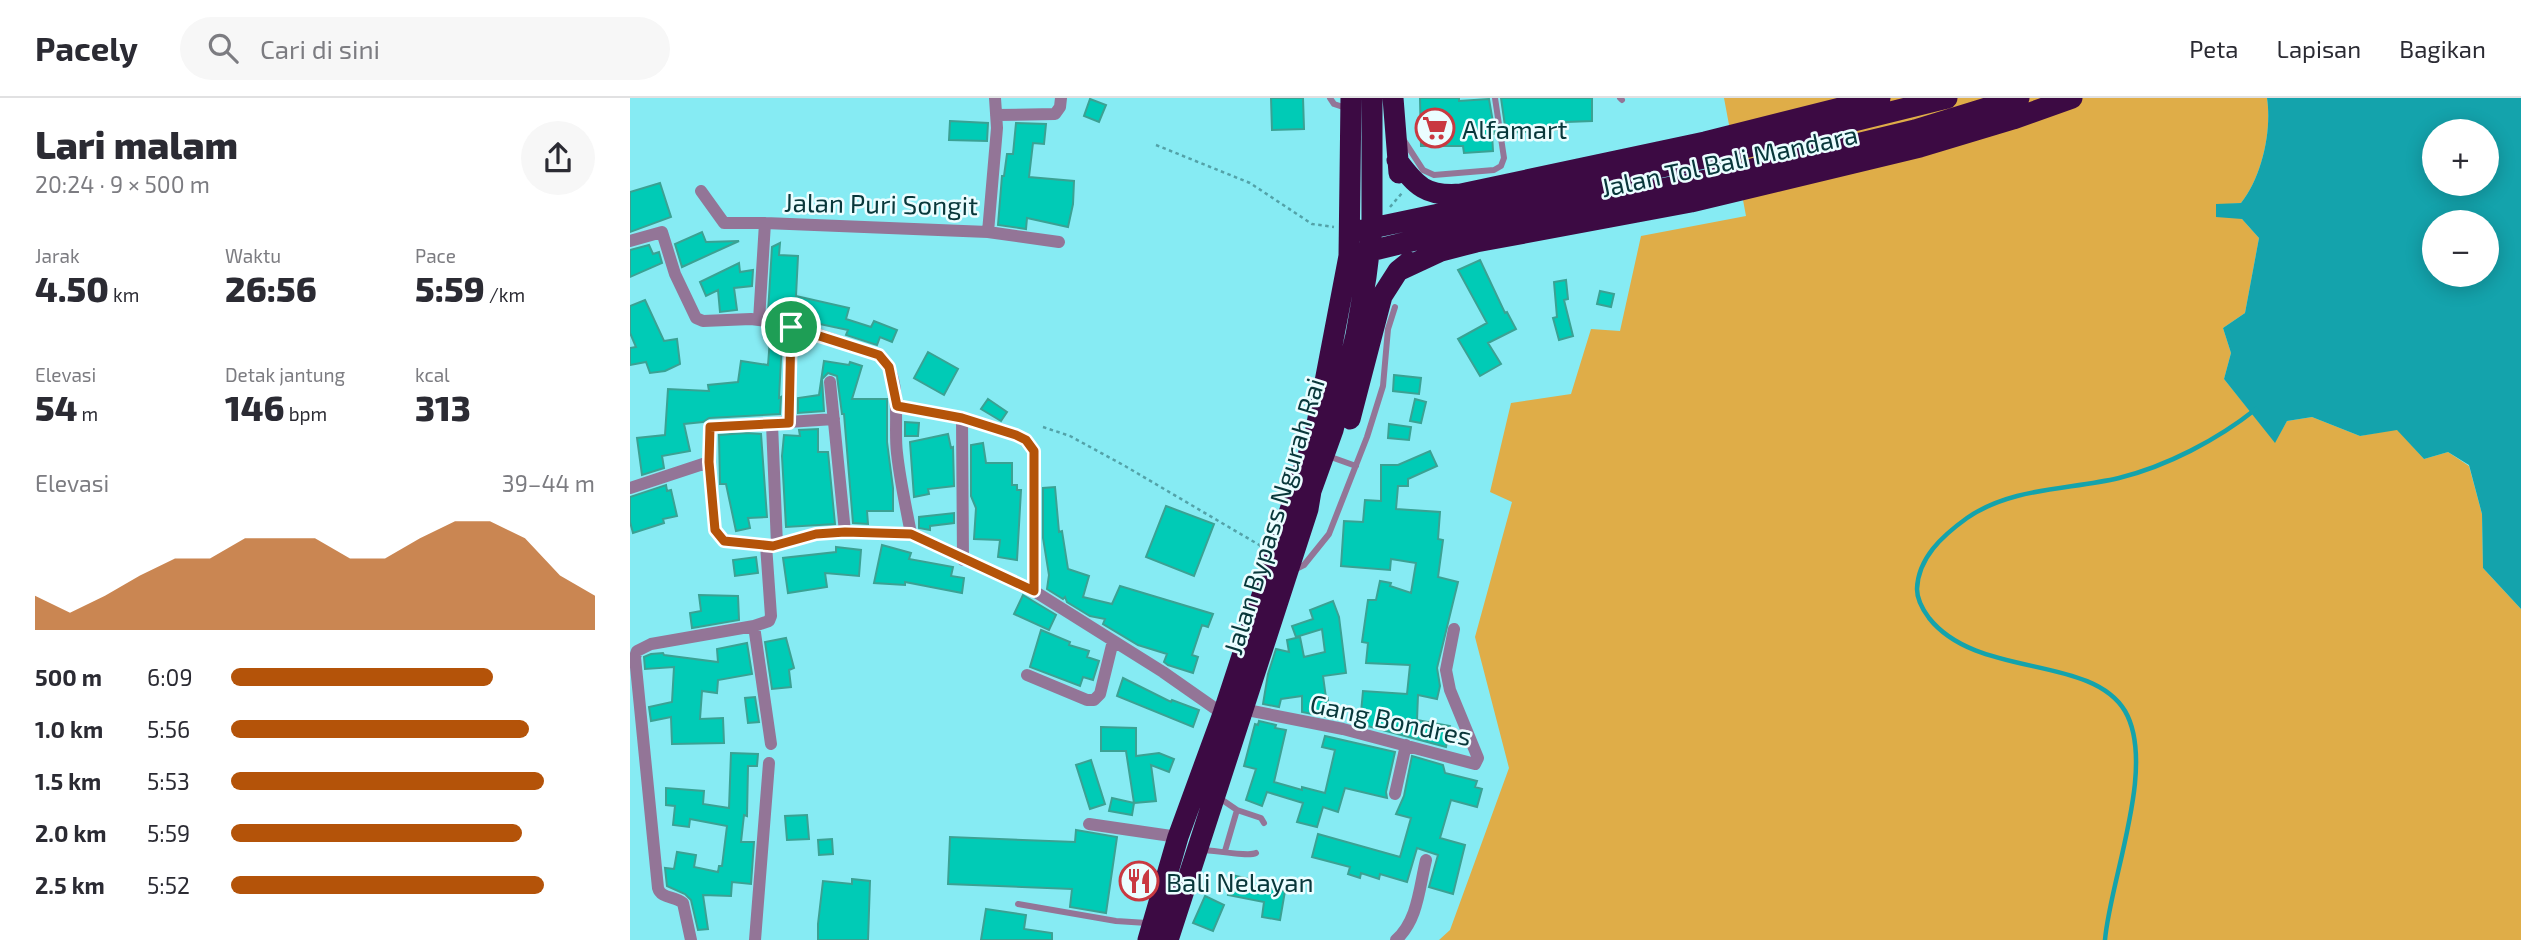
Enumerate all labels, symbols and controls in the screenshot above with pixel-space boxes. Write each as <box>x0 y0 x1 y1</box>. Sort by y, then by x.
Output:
search box <box>180 17 670 80</box>
text: Pacely <box>35 28 138 68</box>
icon: search <box>204 29 242 67</box>
text: Cari di sini <box>260 33 380 64</box>
text: Peta <box>2189 34 2239 63</box>
text: Lapisan <box>2277 34 2361 63</box>
text: Bagikan <box>2399 34 2486 63</box>
supermarket icon: Alfamart <box>1414 107 1456 149</box>
place label: Alfamart <box>1462 113 1567 144</box>
street label: Jalan Tol Bali Mandara <box>1598 118 1860 202</box>
map controls <box>2422 119 2499 287</box>
button: + <box>2422 119 2499 196</box>
text: Lari malam <box>35 121 238 167</box>
button: share <box>521 121 595 195</box>
text: 20:24 · 9 × 500 m <box>35 170 210 198</box>
street label: Jalan Puri Songit <box>784 186 978 220</box>
button: − <box>2422 210 2499 287</box>
text: Jarak <box>35 244 80 267</box>
text: Waktu <box>225 244 281 267</box>
text: Pace <box>415 244 456 267</box>
text: 4.50 <box>35 267 109 309</box>
text: 26:56 <box>225 267 317 309</box>
text: 5:59 <box>415 267 485 309</box>
text: km <box>109 283 139 306</box>
text: /km <box>485 283 525 306</box>
pin <box>761 297 821 357</box>
icon: arrive <box>772 308 810 346</box>
text: Elevasi <box>35 363 96 386</box>
text: Detak jantung <box>225 363 345 386</box>
text: kcal <box>415 363 450 386</box>
street label: Jalan Bypass Ngurah Rai <box>1216 374 1330 658</box>
text: 54 <box>35 386 77 428</box>
text: 146 <box>225 386 285 428</box>
text: 313 <box>415 386 471 428</box>
text: m <box>77 402 98 425</box>
text: bpm <box>285 402 327 425</box>
text: Elevasi <box>35 469 109 497</box>
text: 39–44 m <box>502 469 595 497</box>
text: 500 m <box>35 663 102 691</box>
text: 6:09 <box>147 663 193 691</box>
street label: Gang Bondres <box>1307 687 1475 751</box>
text: 1.0 km <box>35 715 103 743</box>
text: 5:56 <box>147 715 190 743</box>
text: 1.5 km <box>35 767 101 795</box>
text: 5:53 <box>147 767 190 795</box>
text: 2.0 km <box>35 819 107 847</box>
text: 5:59 <box>147 819 190 847</box>
restaurant icon: Bali Nelayan <box>1118 860 1160 902</box>
place label: Bali Nelayan <box>1166 866 1314 897</box>
text: 2.5 km <box>35 871 105 899</box>
text: 5:52 <box>147 871 190 899</box>

